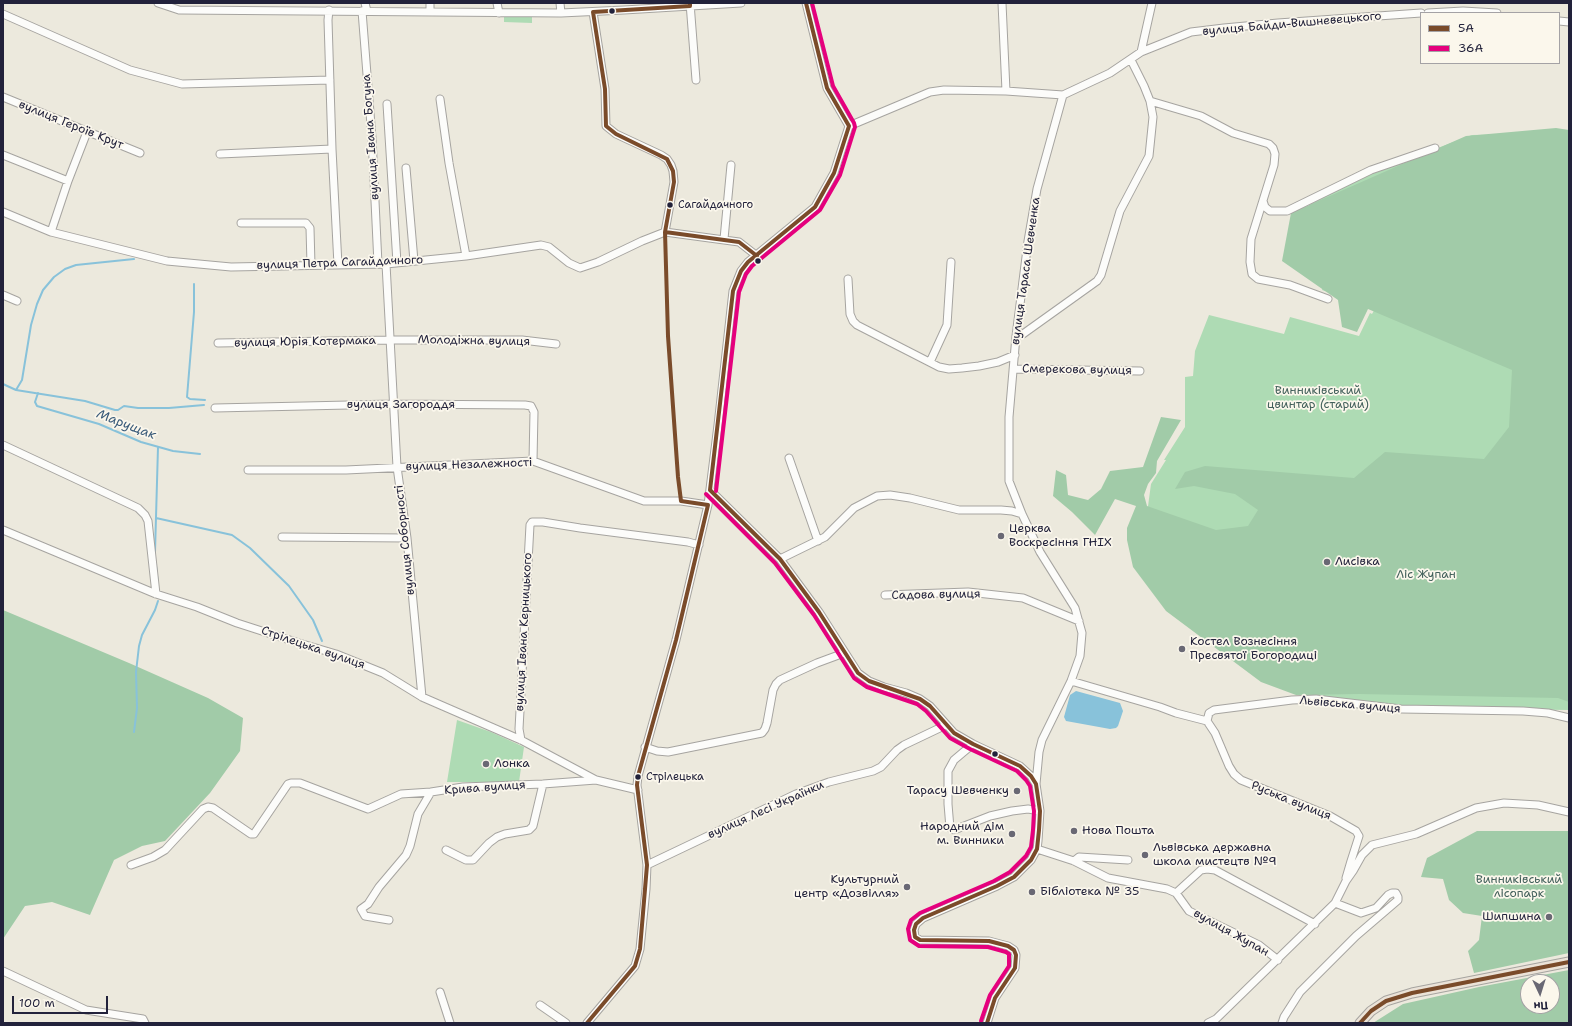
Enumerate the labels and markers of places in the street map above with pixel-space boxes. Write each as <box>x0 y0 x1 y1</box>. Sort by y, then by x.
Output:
unlabelled marker <box>607 6 617 16</box>
place label: Сагайдачного <box>678 198 753 212</box>
marker: Сагайдачного <box>665 200 675 210</box>
unlabelled marker <box>753 256 763 266</box>
place label: Церква Воскресіння ГНІХ <box>1009 522 1112 550</box>
marker: Церква Воскресіння ГНІХ <box>996 531 1006 541</box>
place label: Лисівка <box>1335 555 1380 569</box>
marker: Лисівка <box>1322 557 1332 567</box>
place label: Костел Вознесіння Пресвятої Богородиці <box>1190 635 1317 663</box>
marker: Костел Вознесіння Пресвятої Богородиці <box>1177 644 1187 654</box>
unlabelled marker <box>990 749 1000 759</box>
place label: Лонка <box>494 757 530 771</box>
marker: Лонка <box>481 759 491 769</box>
place label: Стрілецька <box>646 770 704 784</box>
marker: Стрілецька <box>633 772 643 782</box>
place label: Тарасу Шевченку <box>907 784 1009 798</box>
marker: Тарасу Шевченку <box>1012 786 1022 796</box>
place label: Народний дім м. Винники <box>920 820 1004 848</box>
place label: Нова Пошта <box>1082 824 1154 838</box>
marker: Нова Пошта <box>1069 826 1079 836</box>
marker: Народний дім м. Винники <box>1007 829 1017 839</box>
place label: Львівська державна школа мистецтв №9 <box>1153 841 1277 869</box>
marker: Львівська державна школа мистецтв №9 <box>1140 850 1150 860</box>
place label: Культурний центр «Дозвілля» <box>794 873 899 901</box>
marker: Культурний центр «Дозвілля» <box>902 882 912 892</box>
place label: Бібліотека № 35 <box>1040 885 1139 899</box>
marker: Бібліотека № 35 <box>1027 887 1037 897</box>
place label: Шипшина <box>1482 910 1541 924</box>
marker: Шипшина <box>1544 912 1554 922</box>

